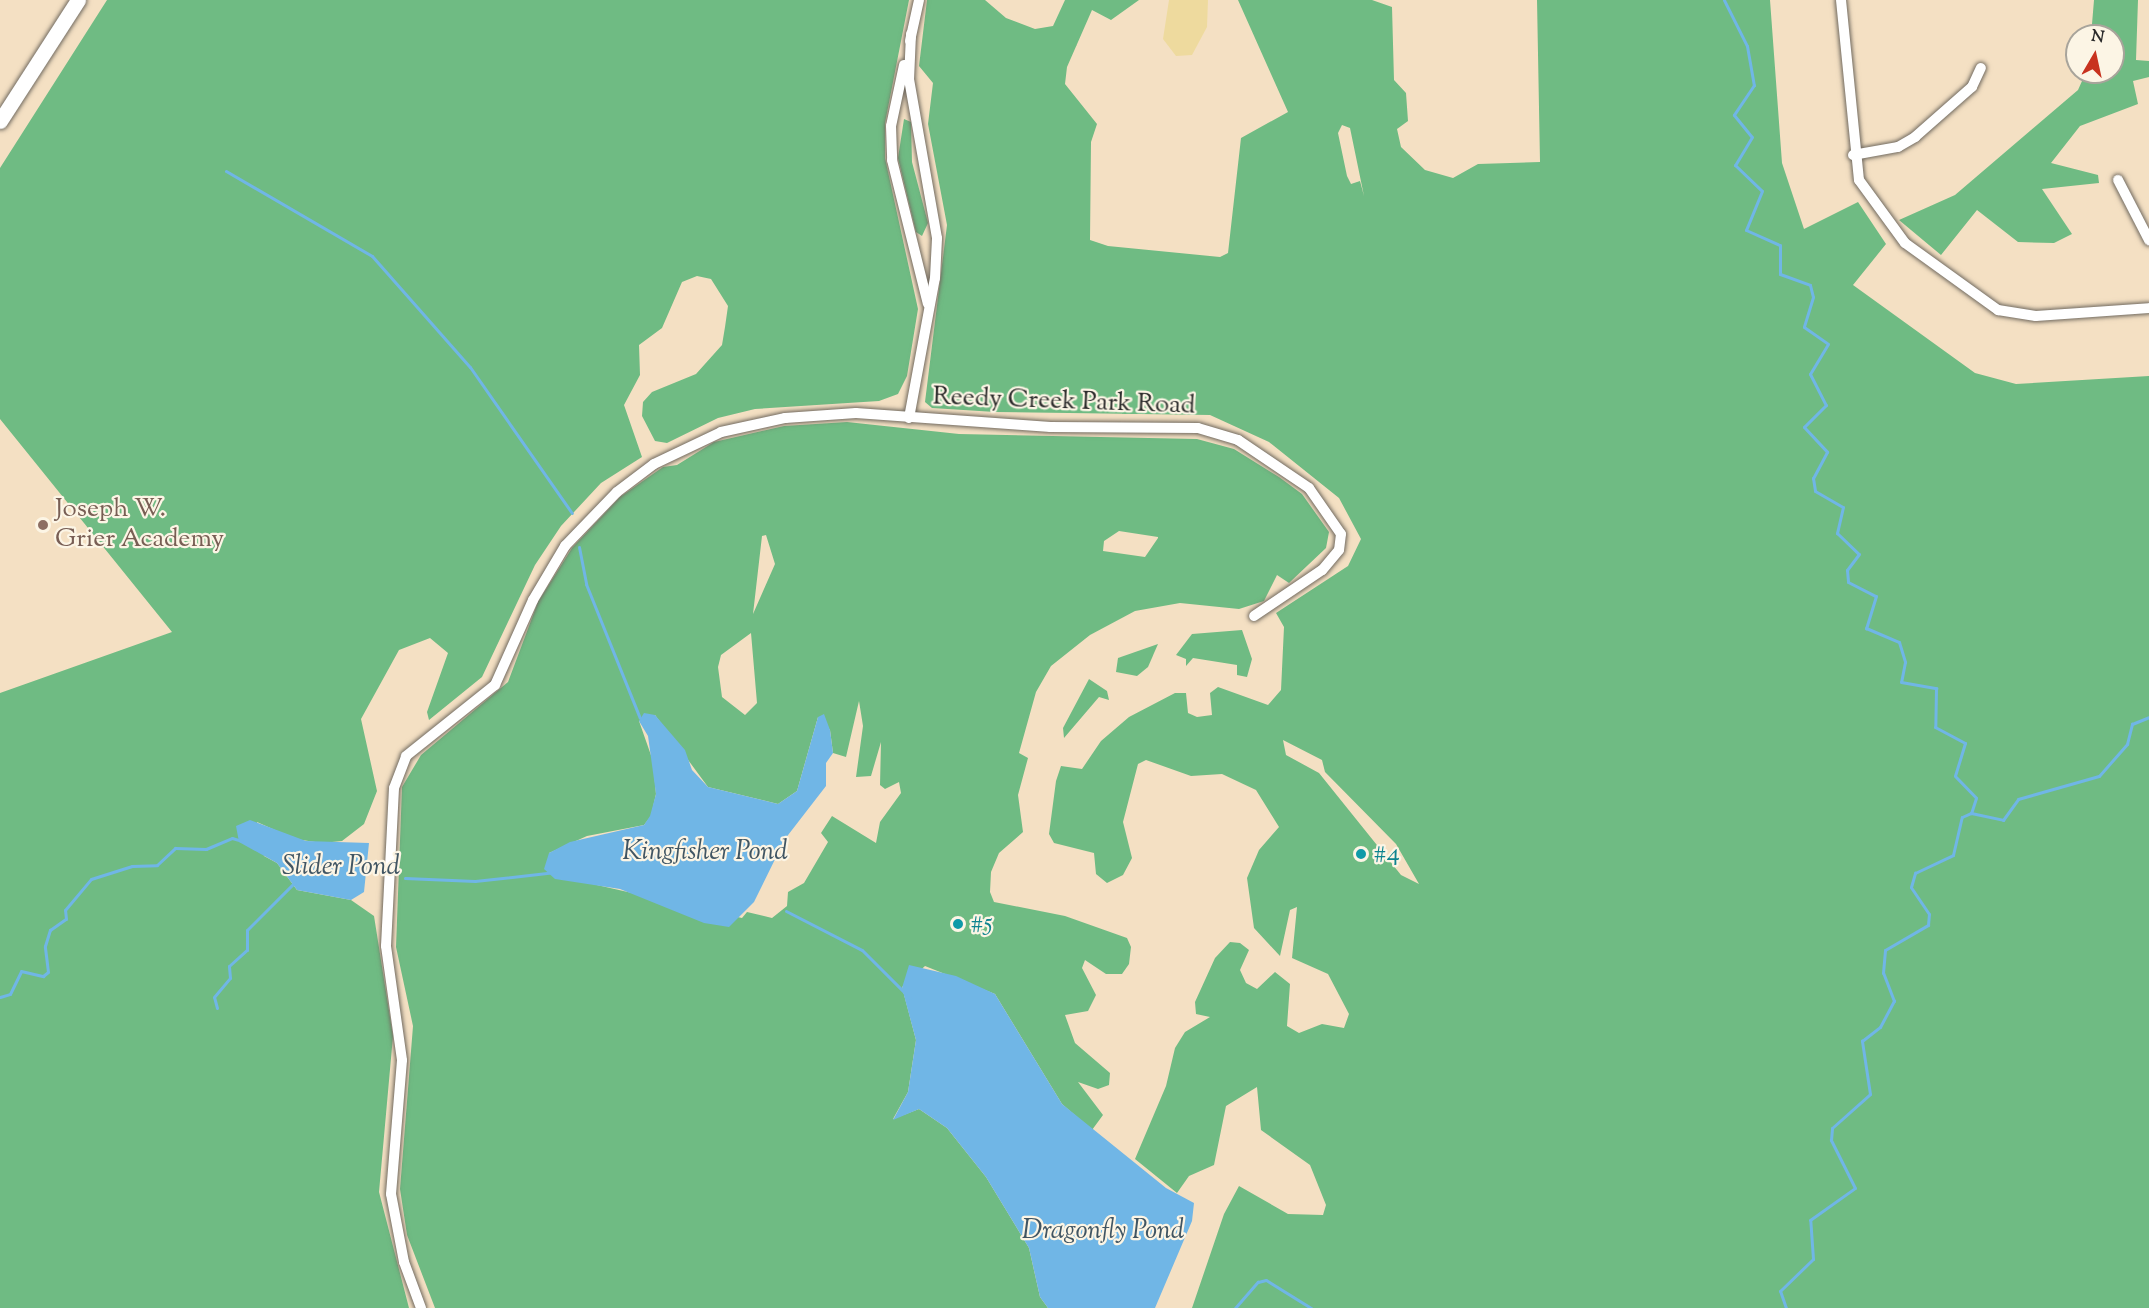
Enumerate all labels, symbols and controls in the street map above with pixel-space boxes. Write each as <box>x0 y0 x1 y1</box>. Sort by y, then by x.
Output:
north arrow <box>2065 24 2125 84</box>
text: N <box>2089 25 2106 50</box>
street label: Reedy Creek Park Road <box>932 382 1196 422</box>
place label: Joseph W. Grier Academy <box>55 494 224 556</box>
marker: Joseph W. Grier Academy <box>36 518 50 532</box>
water label: Kingfisher Pond <box>622 837 788 869</box>
place label: #4 <box>1373 838 1400 870</box>
marker: #4 <box>1354 847 1368 861</box>
water label: Slider Pond <box>282 852 400 884</box>
place label: #5 <box>970 908 993 940</box>
marker: #5 <box>951 917 965 931</box>
water label: Dragonfly Pond <box>1022 1216 1184 1248</box>

